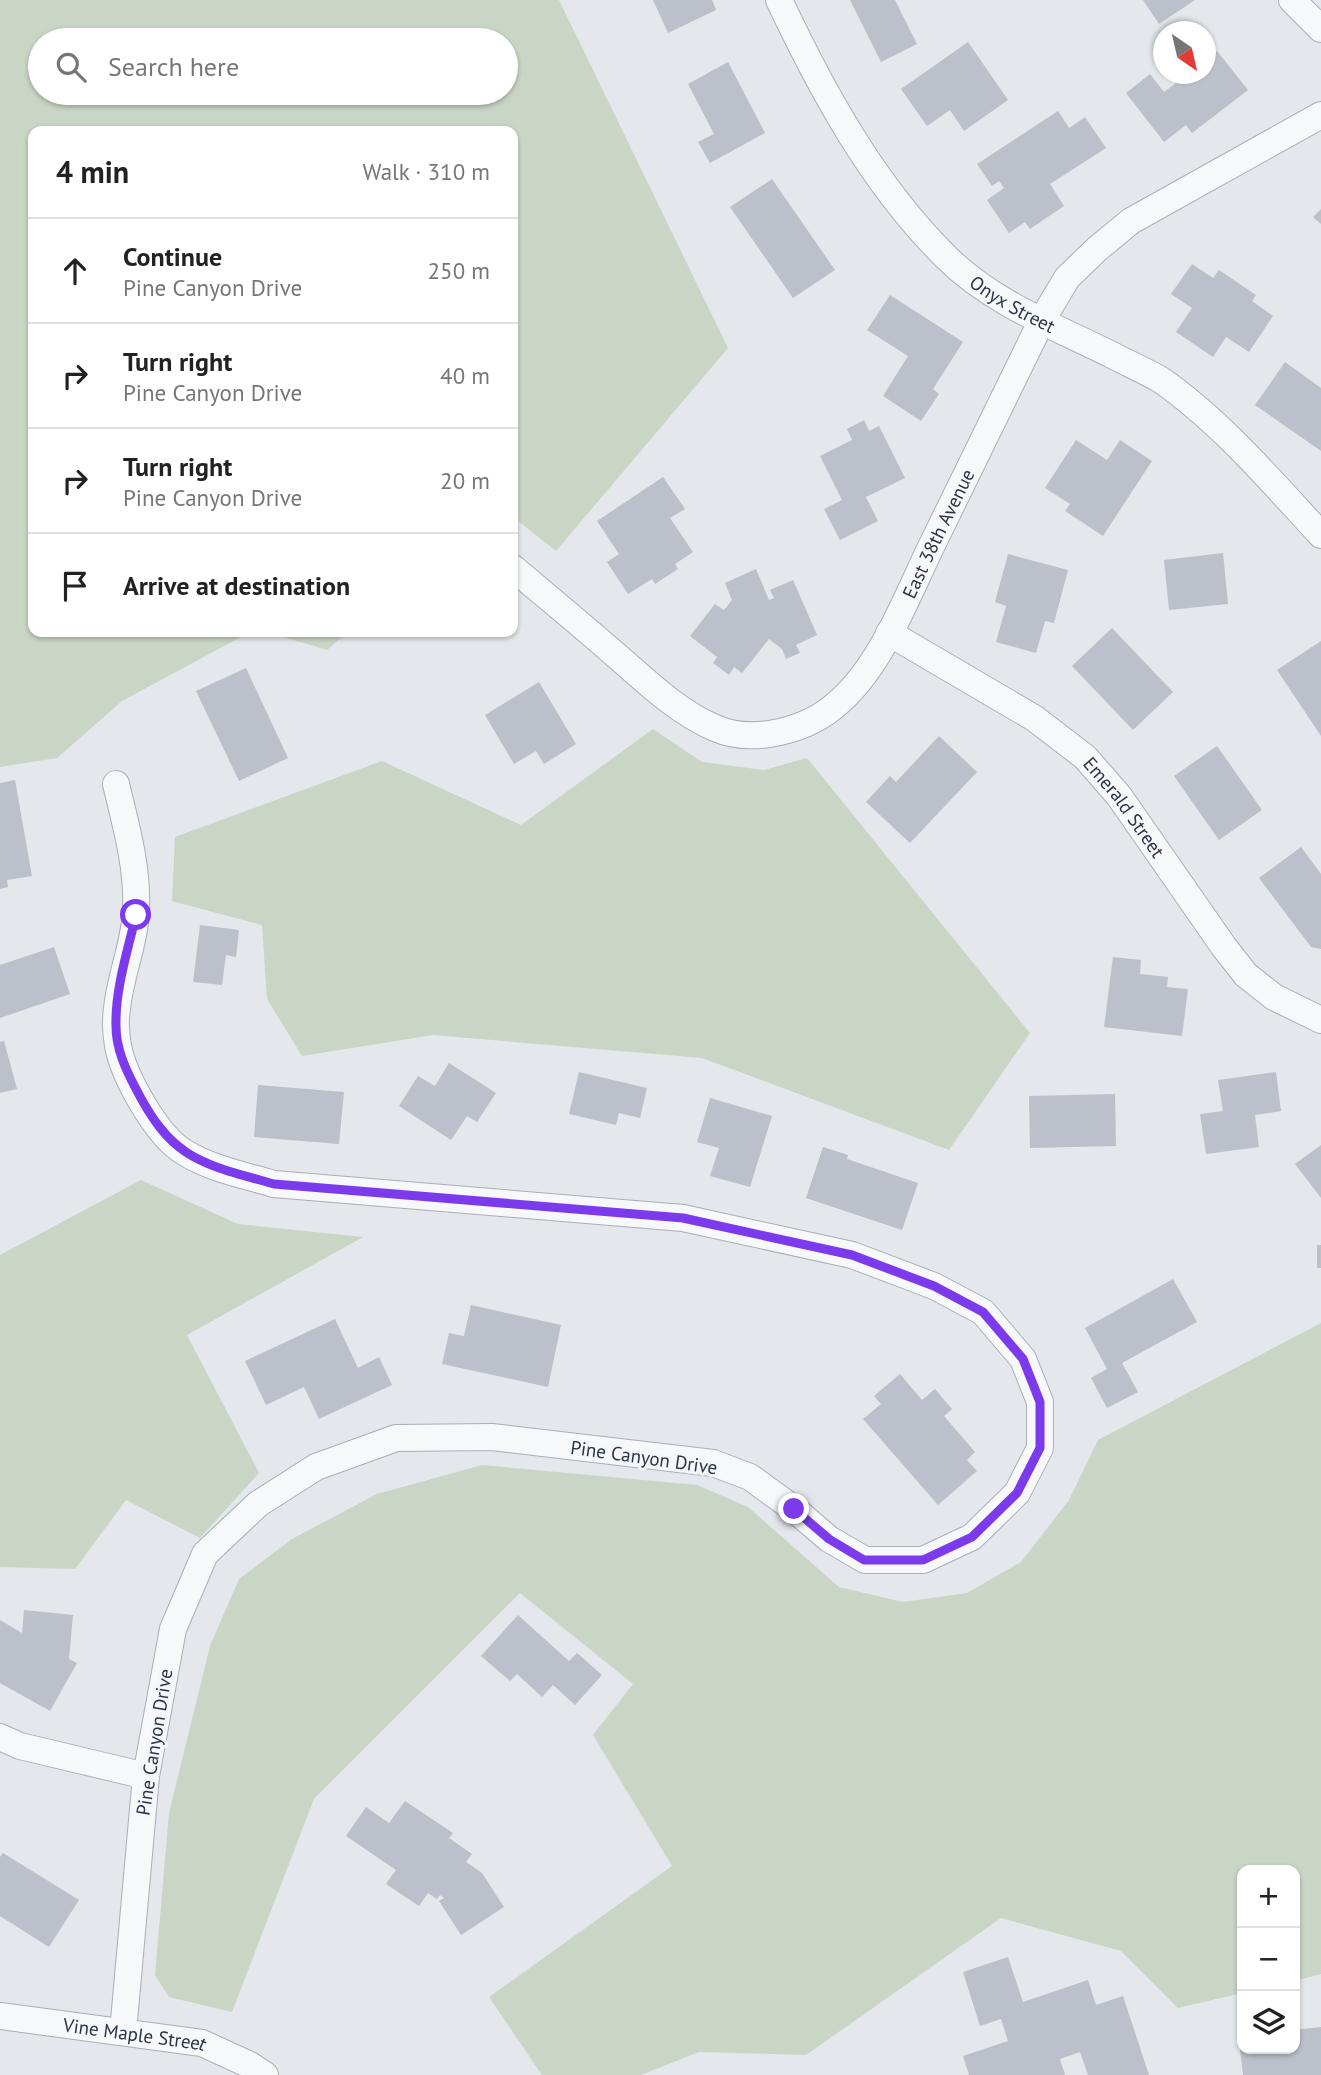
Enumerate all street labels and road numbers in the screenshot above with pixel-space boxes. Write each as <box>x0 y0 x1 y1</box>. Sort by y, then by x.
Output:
street label: Onyx Street <box>965 270 1060 338</box>
street label: East 38th Avenue <box>897 465 980 602</box>
street label: Emerald Street <box>1078 752 1170 863</box>
street label: Pine Canyon Drive <box>569 1435 719 1479</box>
street label: Pine Canyon Drive <box>131 1667 177 1817</box>
street label: Vine Maple Street <box>61 2012 212 2056</box>

